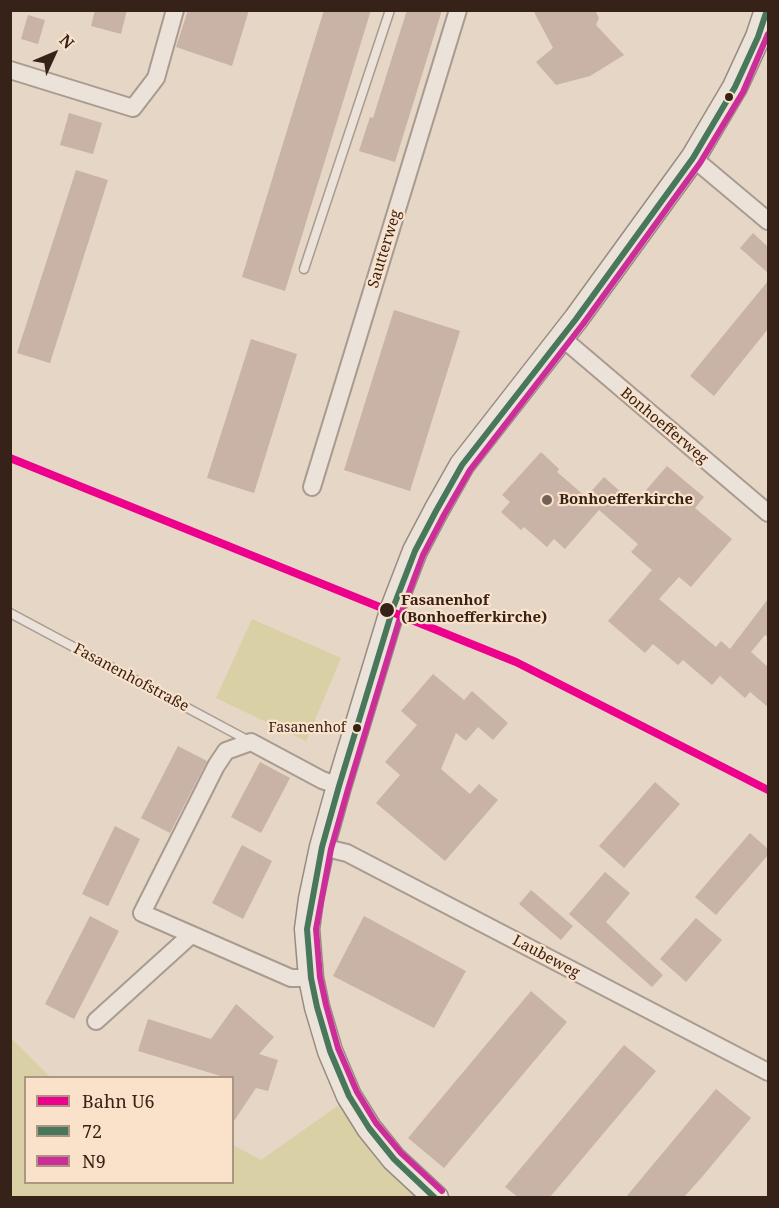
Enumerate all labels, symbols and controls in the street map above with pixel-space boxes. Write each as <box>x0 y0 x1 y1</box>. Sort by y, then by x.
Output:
north arrow <box>24 24 84 84</box>
text: N <box>55 29 79 54</box>
unlabelled marker <box>723 91 735 103</box>
street label: Sautterweg <box>365 208 405 290</box>
street label: Bonhoefferweg <box>616 384 712 468</box>
place label: Bonhoefferkirche <box>559 491 693 509</box>
marker: Bonhoefferkirche <box>540 493 554 507</box>
place label: Fasanenhof (Bonhoefferkirche) <box>401 592 547 627</box>
marker: Fasanenhof (Bonhoefferkirche) <box>378 601 396 619</box>
street label: Fasanenhofstraße <box>70 640 192 716</box>
place label: Fasanenhof <box>269 720 346 736</box>
marker: Fasanenhof <box>351 722 363 734</box>
street label: Laubeweg <box>509 932 583 982</box>
legend <box>24 1076 234 1184</box>
text: Bahn U6 <box>82 1089 155 1113</box>
text: 72 <box>82 1119 102 1143</box>
text: N9 <box>82 1149 106 1173</box>

